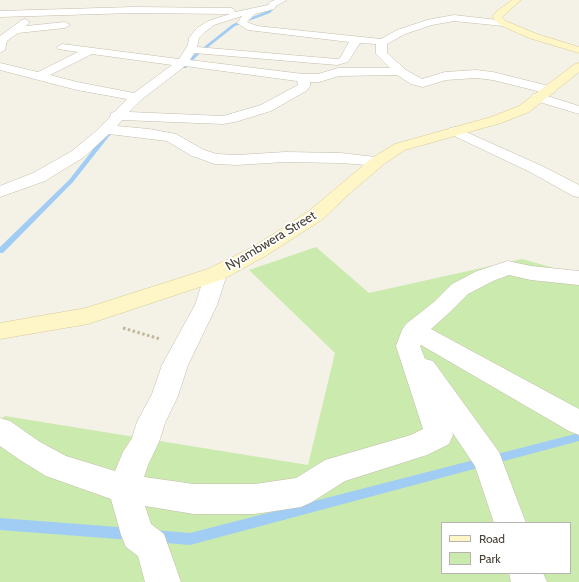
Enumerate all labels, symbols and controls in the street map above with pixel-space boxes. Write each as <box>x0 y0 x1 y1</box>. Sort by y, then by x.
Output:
street label: Nyambwera Street <box>223 208 319 274</box>
legend <box>441 522 571 574</box>
text: Road <box>479 531 505 546</box>
text: Park <box>479 551 501 566</box>

